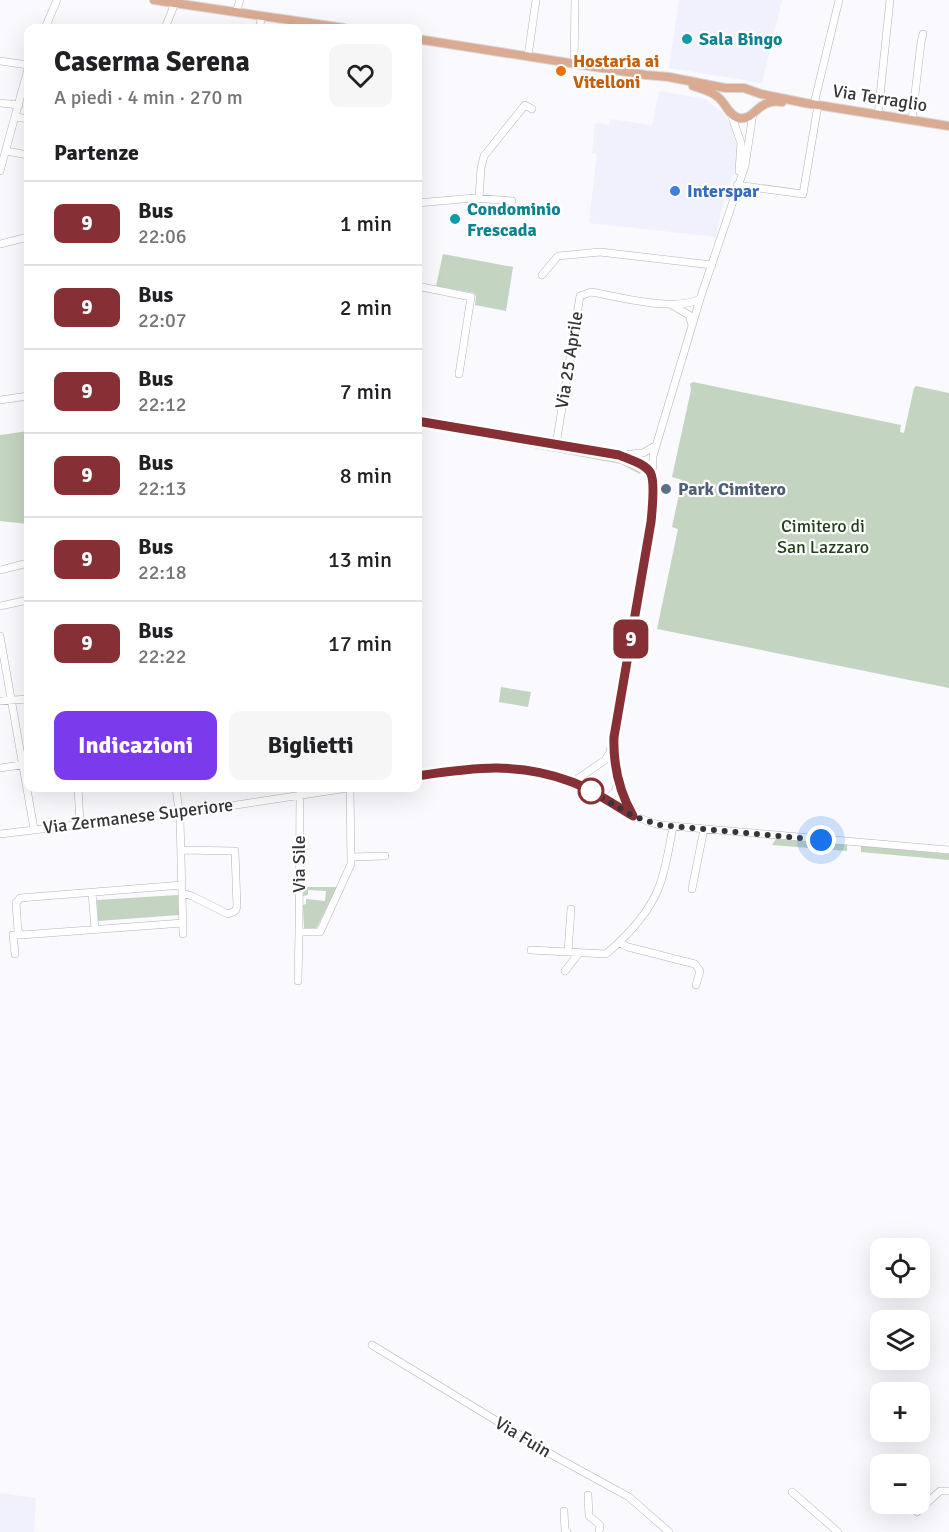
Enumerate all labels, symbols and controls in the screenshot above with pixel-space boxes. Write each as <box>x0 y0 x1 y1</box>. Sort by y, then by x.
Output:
place label: Sala Bingo <box>699 28 782 50</box>
marker: Sala Bingo <box>680 32 694 46</box>
button: heart <box>329 44 392 107</box>
text: Caserma Serena <box>54 45 250 79</box>
place label: Hostaria ai Vitelloni <box>573 50 659 93</box>
marker: Hostaria ai Vitelloni <box>554 64 568 78</box>
street label: Via Terraglio <box>831 80 929 116</box>
text: A piedi · 4 min · 270 m <box>54 85 243 110</box>
text: Partenze <box>54 139 139 166</box>
place label: Interspar <box>687 180 760 202</box>
marker: Interspar <box>668 184 682 198</box>
text: Bus <box>138 197 173 224</box>
place label: Condominio Frescada <box>467 198 561 241</box>
text: 9 <box>81 210 93 236</box>
text: 1 min <box>340 210 392 237</box>
marker: Condominio Frescada <box>448 212 462 226</box>
text: 22:06 <box>138 224 187 249</box>
text: Bus <box>138 281 173 308</box>
text: 9 <box>81 294 93 320</box>
text: 2 min <box>340 294 392 321</box>
text: 22:07 <box>138 308 187 333</box>
street label: Via 25 Aprile <box>550 310 588 410</box>
text: Bus <box>138 365 173 392</box>
text: 9 <box>81 378 93 404</box>
text: 7 min <box>340 378 392 405</box>
text: 22:12 <box>138 392 187 417</box>
text: Bus <box>138 449 173 476</box>
text: 9 <box>81 462 93 488</box>
text: 8 min <box>340 462 392 489</box>
text: 22:13 <box>138 476 187 501</box>
place label: Park Cimitero <box>678 478 786 500</box>
marker: Park Cimitero <box>659 482 673 496</box>
park label: Cimitero di San Lazzaro <box>777 515 869 558</box>
text: Bus <box>138 533 173 560</box>
text: 9 <box>81 546 93 572</box>
text: 13 min <box>328 546 392 573</box>
text: 22:18 <box>138 560 187 585</box>
text: Bus <box>138 617 173 644</box>
line badge: 9 <box>612 620 650 658</box>
text: 9 <box>625 626 637 652</box>
text: 9 <box>81 630 93 656</box>
text: 17 min <box>328 630 392 657</box>
text: 22:22 <box>138 644 187 669</box>
button: Indicazioni <box>54 711 217 780</box>
button: Biglietti <box>229 711 392 780</box>
unlabelled marker <box>578 778 604 804</box>
street label: Via Zermanese Superiore <box>42 793 234 839</box>
your location <box>806 825 836 855</box>
street label: Via Sile <box>288 835 310 893</box>
map controls <box>870 1238 930 1514</box>
button: locate <box>870 1238 930 1298</box>
button: layers <box>870 1310 930 1370</box>
button: + <box>870 1382 930 1442</box>
street label: Via Fuin <box>491 1412 555 1462</box>
button: − <box>870 1454 930 1514</box>

